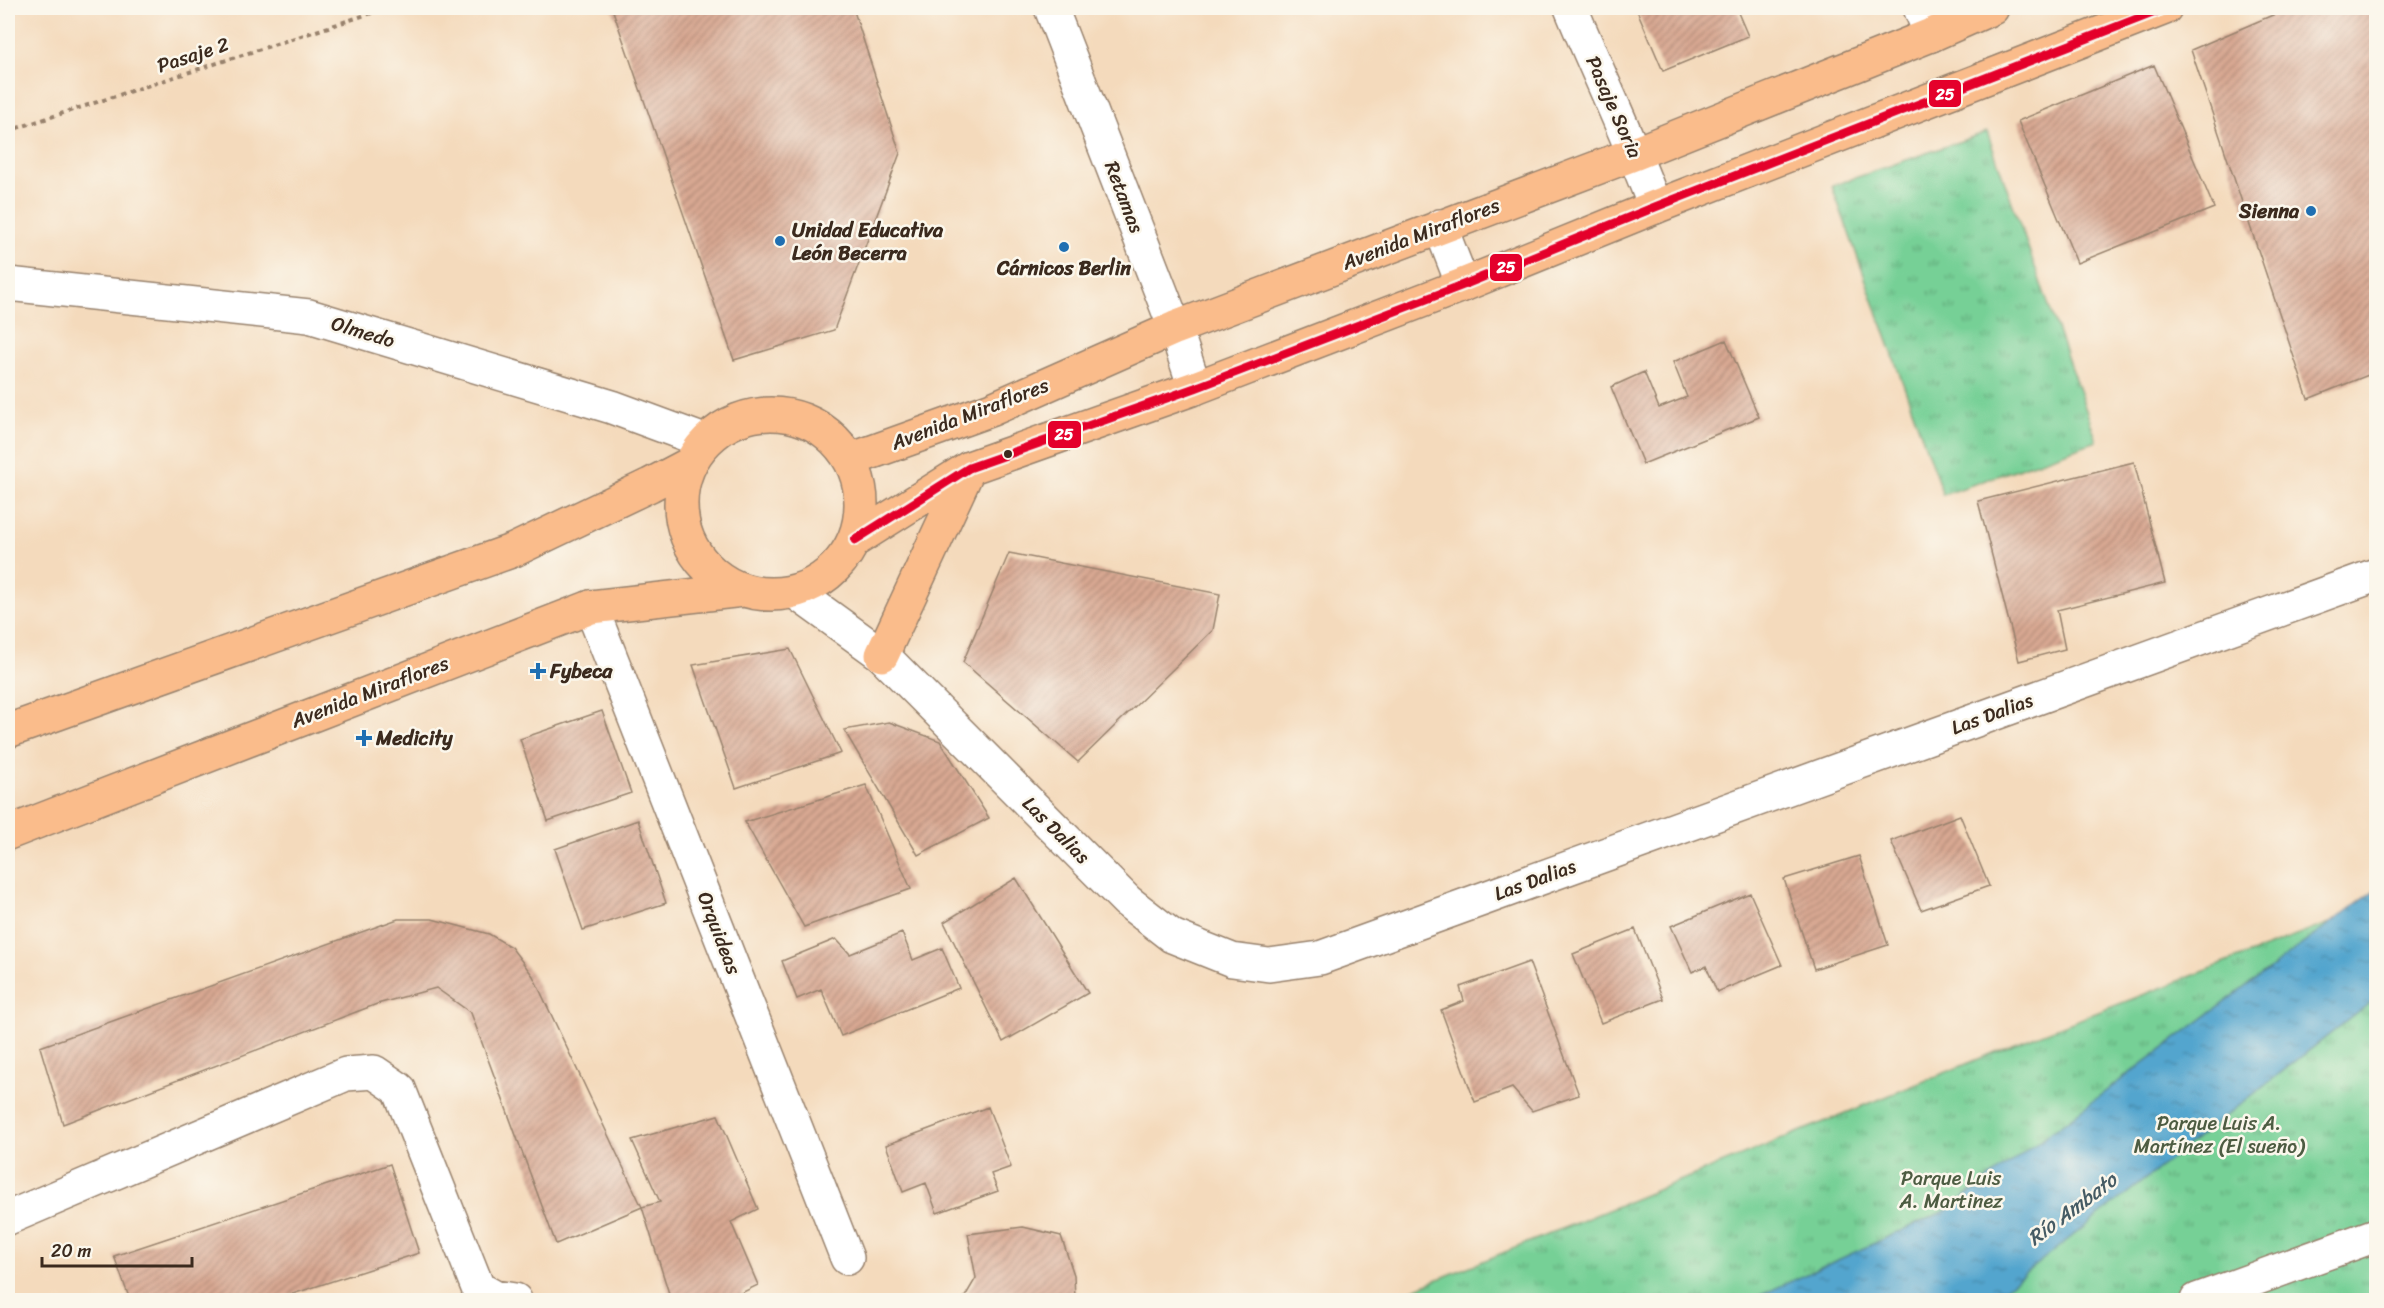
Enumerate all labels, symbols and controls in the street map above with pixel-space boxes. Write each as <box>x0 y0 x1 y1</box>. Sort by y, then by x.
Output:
street label: Pasaje 2 <box>152 27 234 83</box>
street label: Pasaje Soria <box>1576 50 1652 164</box>
line badge: 25 <box>1928 79 1962 108</box>
text: 25 <box>1934 80 1955 109</box>
street label: Retamas <box>1094 156 1154 239</box>
street label: Avenida Miraflores <box>1336 187 1506 281</box>
place label: Sienna <box>2238 194 2300 229</box>
marker: Sienna <box>2304 204 2318 218</box>
place label: Unidad Educativa León Becerra <box>792 213 944 271</box>
marker: Unidad Educativa León Becerra <box>773 234 787 248</box>
marker: Cárnicos Berlin <box>1057 240 1071 254</box>
place label: Cárnicos Berlin <box>996 251 1131 286</box>
line badge: 25 <box>1489 253 1523 282</box>
text: 25 <box>1495 253 1516 282</box>
street label: Olmedo <box>327 306 399 358</box>
street label: Avenida Miraflores <box>885 367 1055 461</box>
line badge: 25 <box>1047 420 1082 449</box>
text: 25 <box>1053 420 1074 449</box>
unlabelled marker <box>1002 448 1014 460</box>
street label: Avenida Miraflores <box>285 645 455 739</box>
place label: Fybeca <box>549 654 613 689</box>
marker: Fybeca <box>531 664 545 678</box>
street label: Las Dalias <box>1946 683 2039 745</box>
place label: Medicity <box>375 721 453 756</box>
marker: Medicity <box>357 731 371 745</box>
street label: Las Dalias <box>1014 788 1099 873</box>
street label: Las Dalias <box>1489 849 1582 911</box>
street label: Orquideas <box>687 886 751 980</box>
park label: Parque Luis A. Martínez (El sueño) <box>2134 1106 2305 1164</box>
park label: Parque Luis A. Martinez <box>1898 1161 2003 1219</box>
water label: Río Ambato <box>2019 1161 2127 1256</box>
scale bar <box>42 1230 192 1268</box>
text: 20 m <box>51 1235 91 1267</box>

